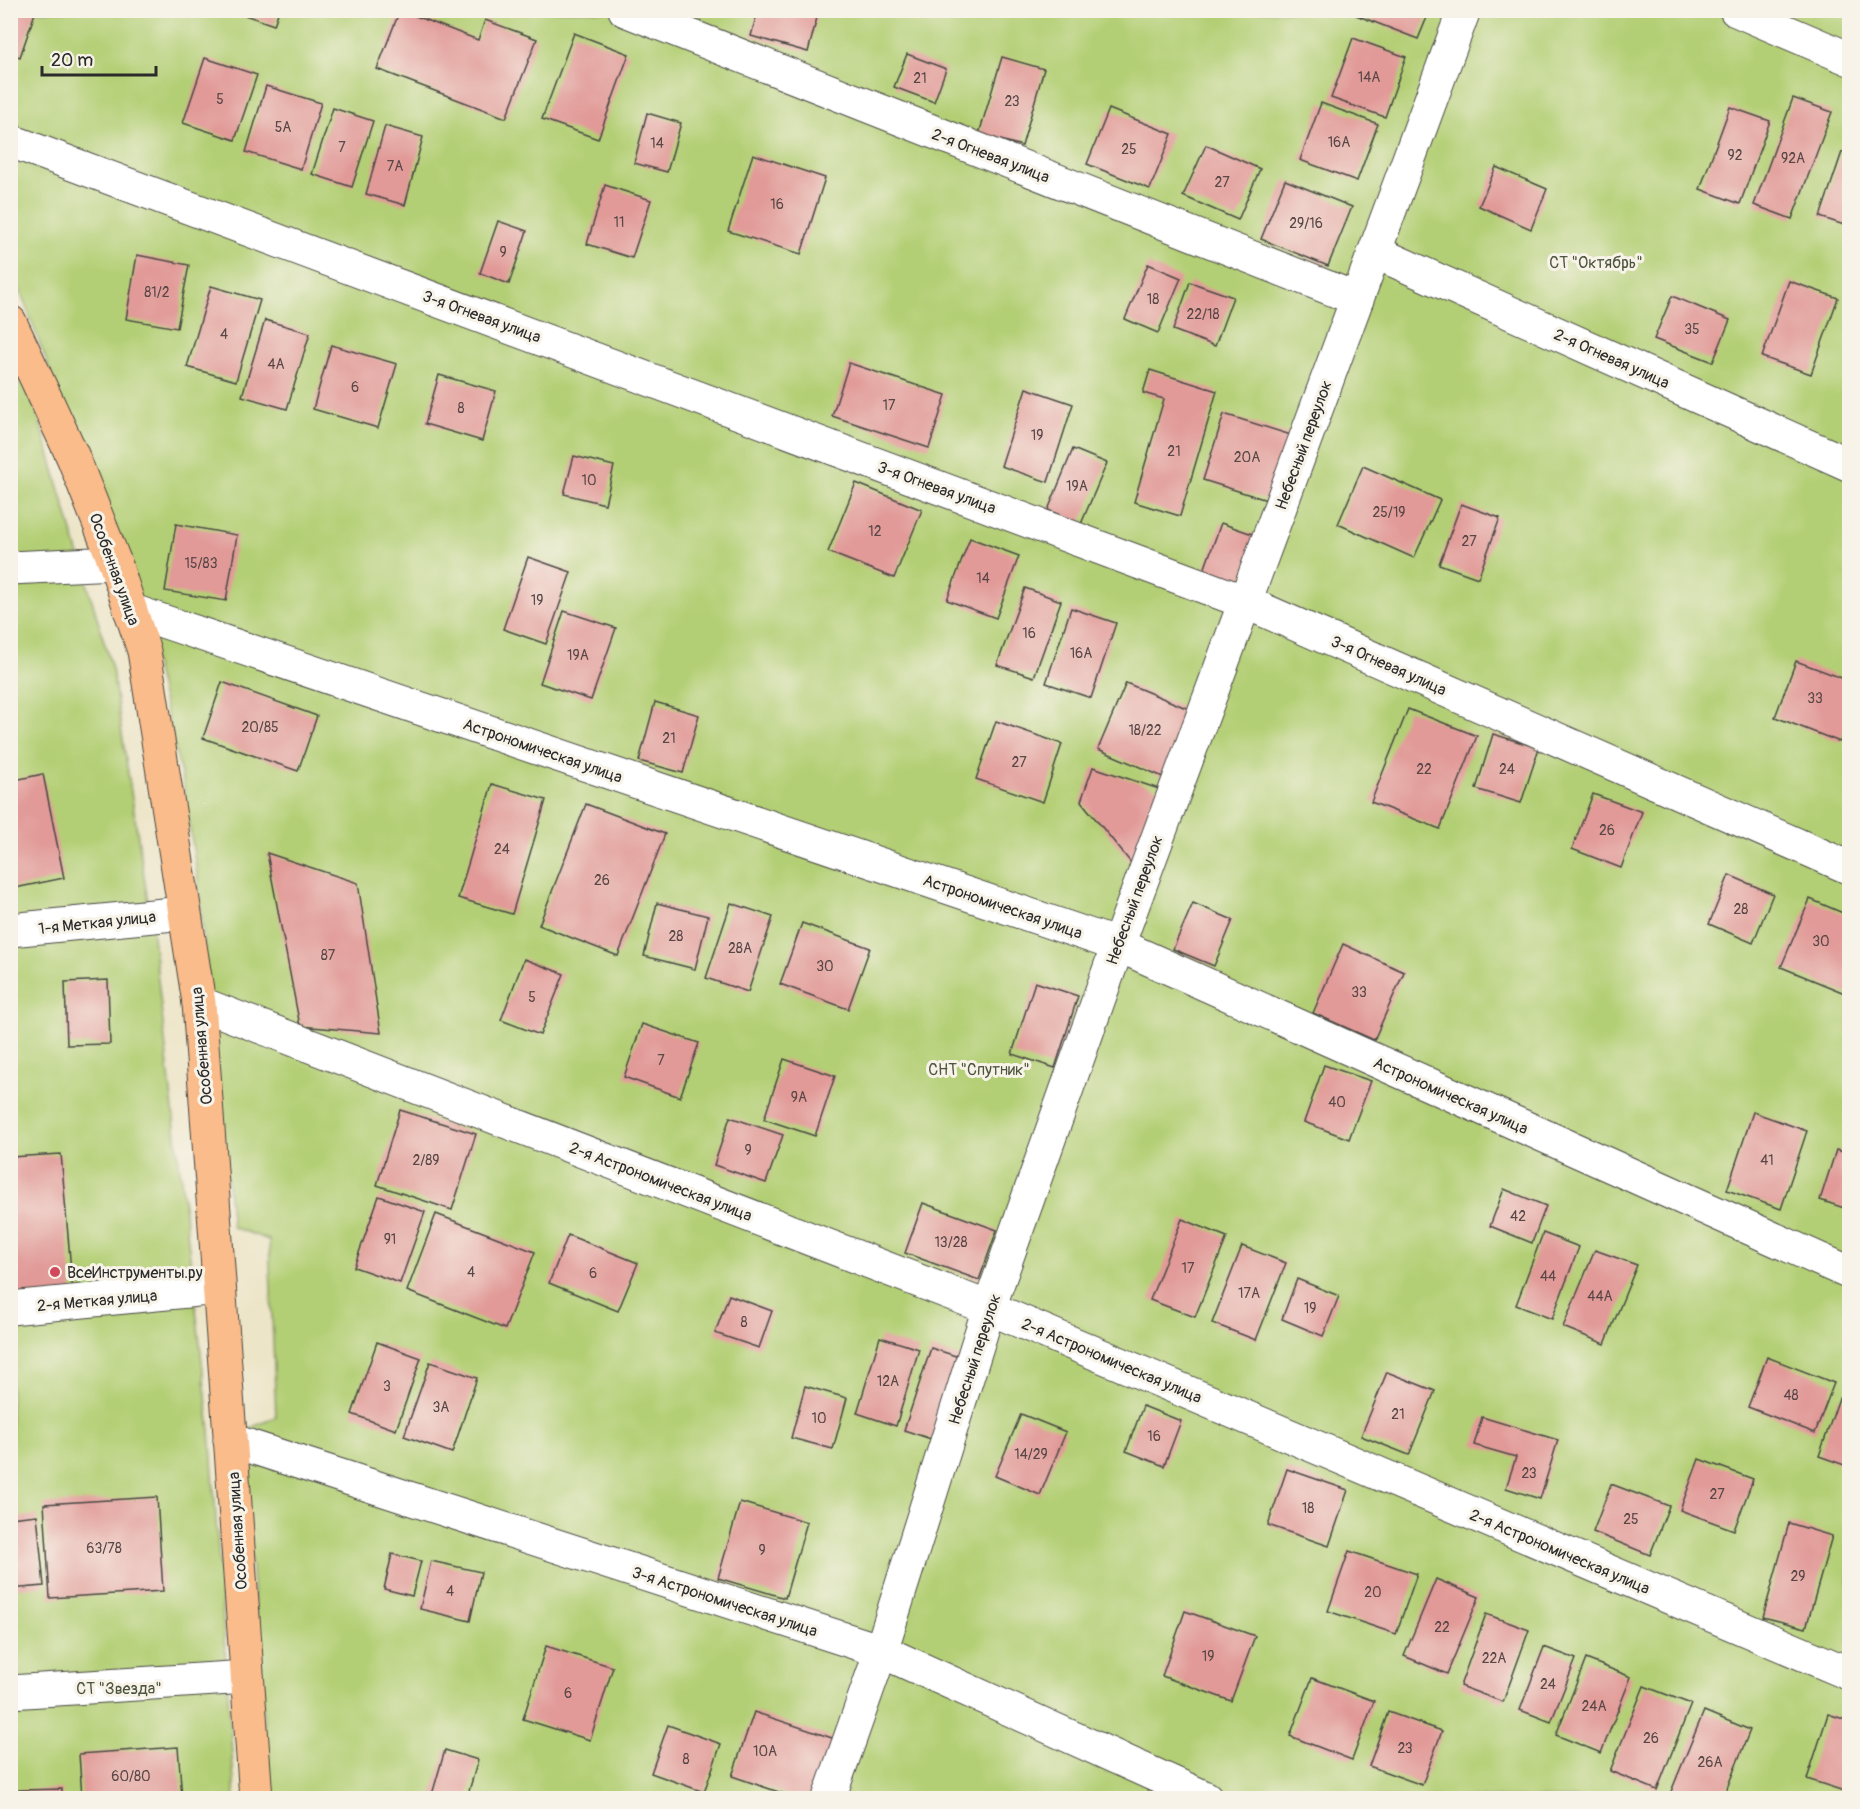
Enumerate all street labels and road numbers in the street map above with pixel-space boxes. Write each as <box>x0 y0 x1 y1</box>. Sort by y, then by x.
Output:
street label: 2-я Огневая улица <box>929 124 1052 188</box>
street label: 3-я Огневая улица <box>420 286 544 348</box>
street label: 2-я Огневая улица <box>1551 324 1672 393</box>
street label: Небесный переулок <box>1271 378 1337 513</box>
street label: 3-я Огневая улица <box>875 457 999 519</box>
street label: Особенная улица <box>84 510 144 628</box>
street label: 3-я Огневая улица <box>1328 631 1449 700</box>
street label: Астрономическая улица <box>460 714 625 788</box>
street label: Небесный переулок <box>1102 833 1168 968</box>
street label: Астрономическая улица <box>920 870 1085 944</box>
street label: 1-я Меткая улица <box>37 907 157 939</box>
street label: Особенная улица <box>187 986 217 1106</box>
street label: Астрономическая улица <box>1370 1053 1531 1139</box>
street label: 2-я Астрономическая улица <box>567 1138 755 1226</box>
street label: 2-я Меткая улица <box>36 1286 158 1316</box>
street label: Небесный переулок <box>944 1291 1006 1427</box>
street label: 2-я Астрономическая улица <box>1018 1314 1205 1408</box>
street label: Особенная улица <box>224 1471 252 1591</box>
street label: 2-я Астрономическая улица <box>1466 1505 1653 1599</box>
street label: 3-я Астрономическая улица <box>629 1562 820 1641</box>

